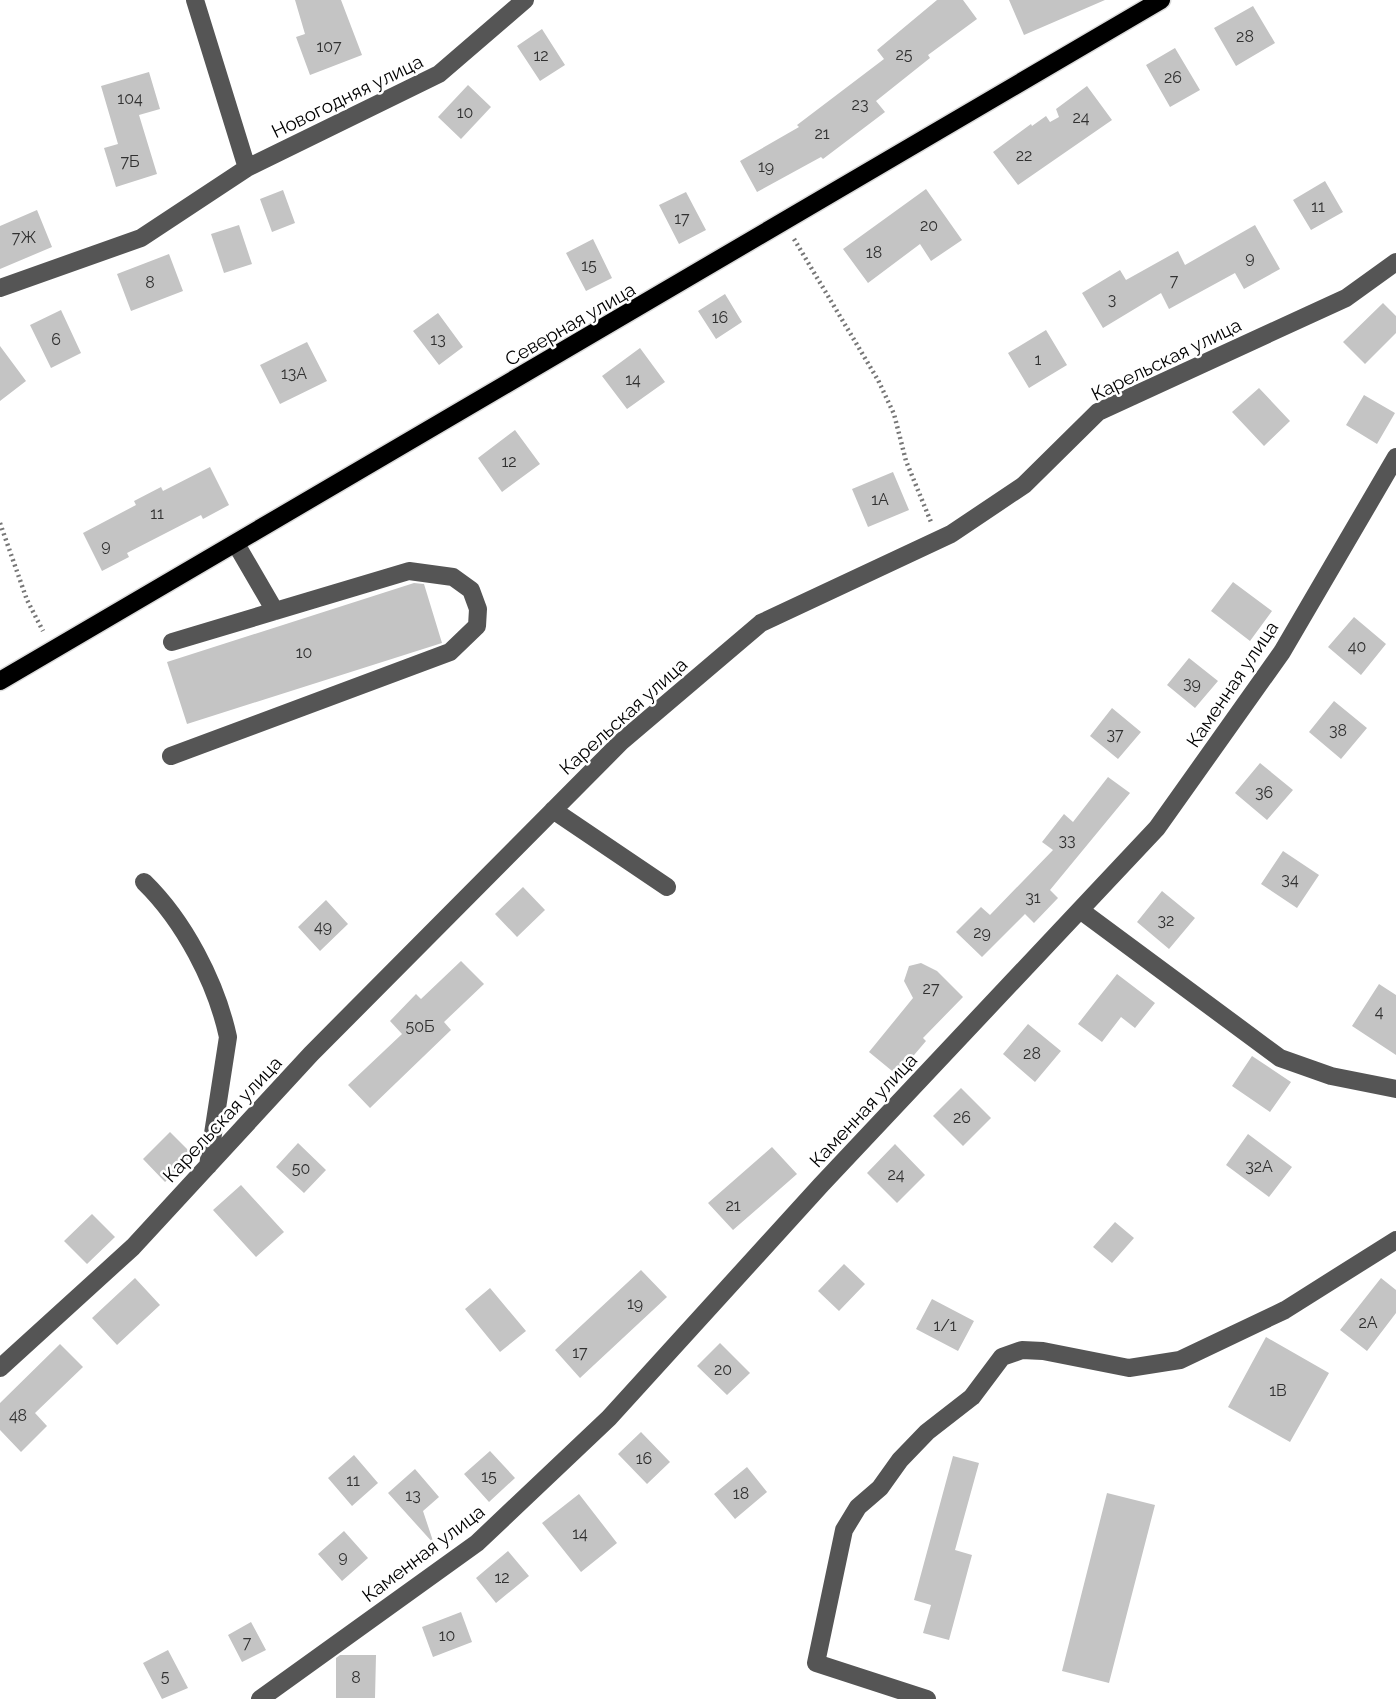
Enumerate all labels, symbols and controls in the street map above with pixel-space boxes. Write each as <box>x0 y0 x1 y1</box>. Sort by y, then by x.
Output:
house number: 28 <box>1236 27 1254 46</box>
house number: 107 <box>316 37 342 56</box>
house number: 25 <box>895 45 913 64</box>
house number: 12 <box>533 46 549 65</box>
street label: Новогодняя улица <box>268 50 426 142</box>
house number: 26 <box>1164 68 1182 87</box>
house number: 104 <box>117 89 143 108</box>
house number: 23 <box>852 95 868 114</box>
house number: 10 <box>457 103 473 122</box>
house number: 24 <box>1072 108 1090 127</box>
house number: 21 <box>814 124 830 143</box>
house number: 22 <box>1016 146 1032 165</box>
house number: 7Б <box>121 152 140 171</box>
house number: 19 <box>758 157 774 176</box>
house number: 11 <box>1311 197 1325 216</box>
house number: 17 <box>674 209 690 228</box>
house number: 20 <box>920 216 938 235</box>
house number: 7Ж <box>12 228 36 247</box>
house number: 18 <box>866 243 882 262</box>
house number: 9 <box>1245 248 1255 267</box>
house number: 15 <box>581 256 597 275</box>
house number: 7 <box>1170 271 1179 290</box>
house number: 8 <box>145 273 155 292</box>
street label: Северная улица <box>501 278 639 370</box>
house number: 3 <box>1108 290 1116 309</box>
house number: 16 <box>712 308 728 327</box>
street label: Карельская улица <box>1088 313 1244 405</box>
house number: 6 <box>51 330 61 349</box>
house number: 13 <box>430 330 446 349</box>
house number: 1 <box>1035 350 1042 369</box>
house number: 13А <box>281 364 307 383</box>
house number: 14 <box>625 370 641 389</box>
house number: 12 <box>501 452 517 471</box>
house number: 1А <box>871 490 889 509</box>
house number: 11 <box>150 504 164 523</box>
house number: 9 <box>101 536 111 555</box>
street label: Каменная улица <box>1182 617 1282 751</box>
house number: 40 <box>1348 637 1366 656</box>
house number: 10 <box>296 643 312 662</box>
street label: Карельская улица <box>555 653 691 779</box>
house number: 39 <box>1183 674 1201 693</box>
house number: 38 <box>1329 721 1347 740</box>
house number: 37 <box>1106 725 1124 744</box>
house number: 36 <box>1255 783 1273 802</box>
house number: 33 <box>1058 831 1076 850</box>
house number: 34 <box>1281 870 1299 889</box>
house number: 31 <box>1025 888 1041 907</box>
house number: 32 <box>1158 911 1174 930</box>
house number: 49 <box>314 917 332 936</box>
house number: 29 <box>973 923 991 942</box>
house number: 27 <box>923 979 940 998</box>
house number: 4 <box>1375 1002 1384 1021</box>
house number: 50Б <box>406 1017 434 1036</box>
house number: 28 <box>1023 1044 1041 1063</box>
street label: Каменная улица <box>805 1049 921 1171</box>
street label: Карельская улица <box>158 1052 286 1186</box>
house number: 26 <box>953 1108 971 1127</box>
house number: 32А <box>1245 1157 1273 1176</box>
house number: 50 <box>292 1159 310 1178</box>
house number: 24 <box>887 1165 905 1184</box>
house number: 21 <box>725 1196 741 1215</box>
house number: 19 <box>627 1294 643 1313</box>
house number: 2А <box>1358 1313 1378 1332</box>
house number: 1/1 <box>933 1316 957 1335</box>
house number: 17 <box>572 1343 588 1362</box>
house number: 20 <box>714 1360 732 1379</box>
house number: 1В <box>1269 1381 1287 1400</box>
house number: 48 <box>9 1406 27 1425</box>
house number: 16 <box>636 1449 652 1468</box>
house number: 15 <box>481 1467 497 1486</box>
house number: 11 <box>346 1471 360 1490</box>
house number: 18 <box>733 1484 749 1503</box>
house number: 13 <box>405 1486 421 1505</box>
street label: Каменная улица <box>358 1500 488 1606</box>
house number: 14 <box>572 1524 588 1543</box>
house number: 9 <box>338 1547 348 1566</box>
house number: 12 <box>494 1568 510 1587</box>
house number: 10 <box>439 1626 455 1645</box>
house number: 7 <box>243 1633 252 1652</box>
house number: 5 <box>161 1667 170 1686</box>
house number: 8 <box>351 1668 361 1687</box>

